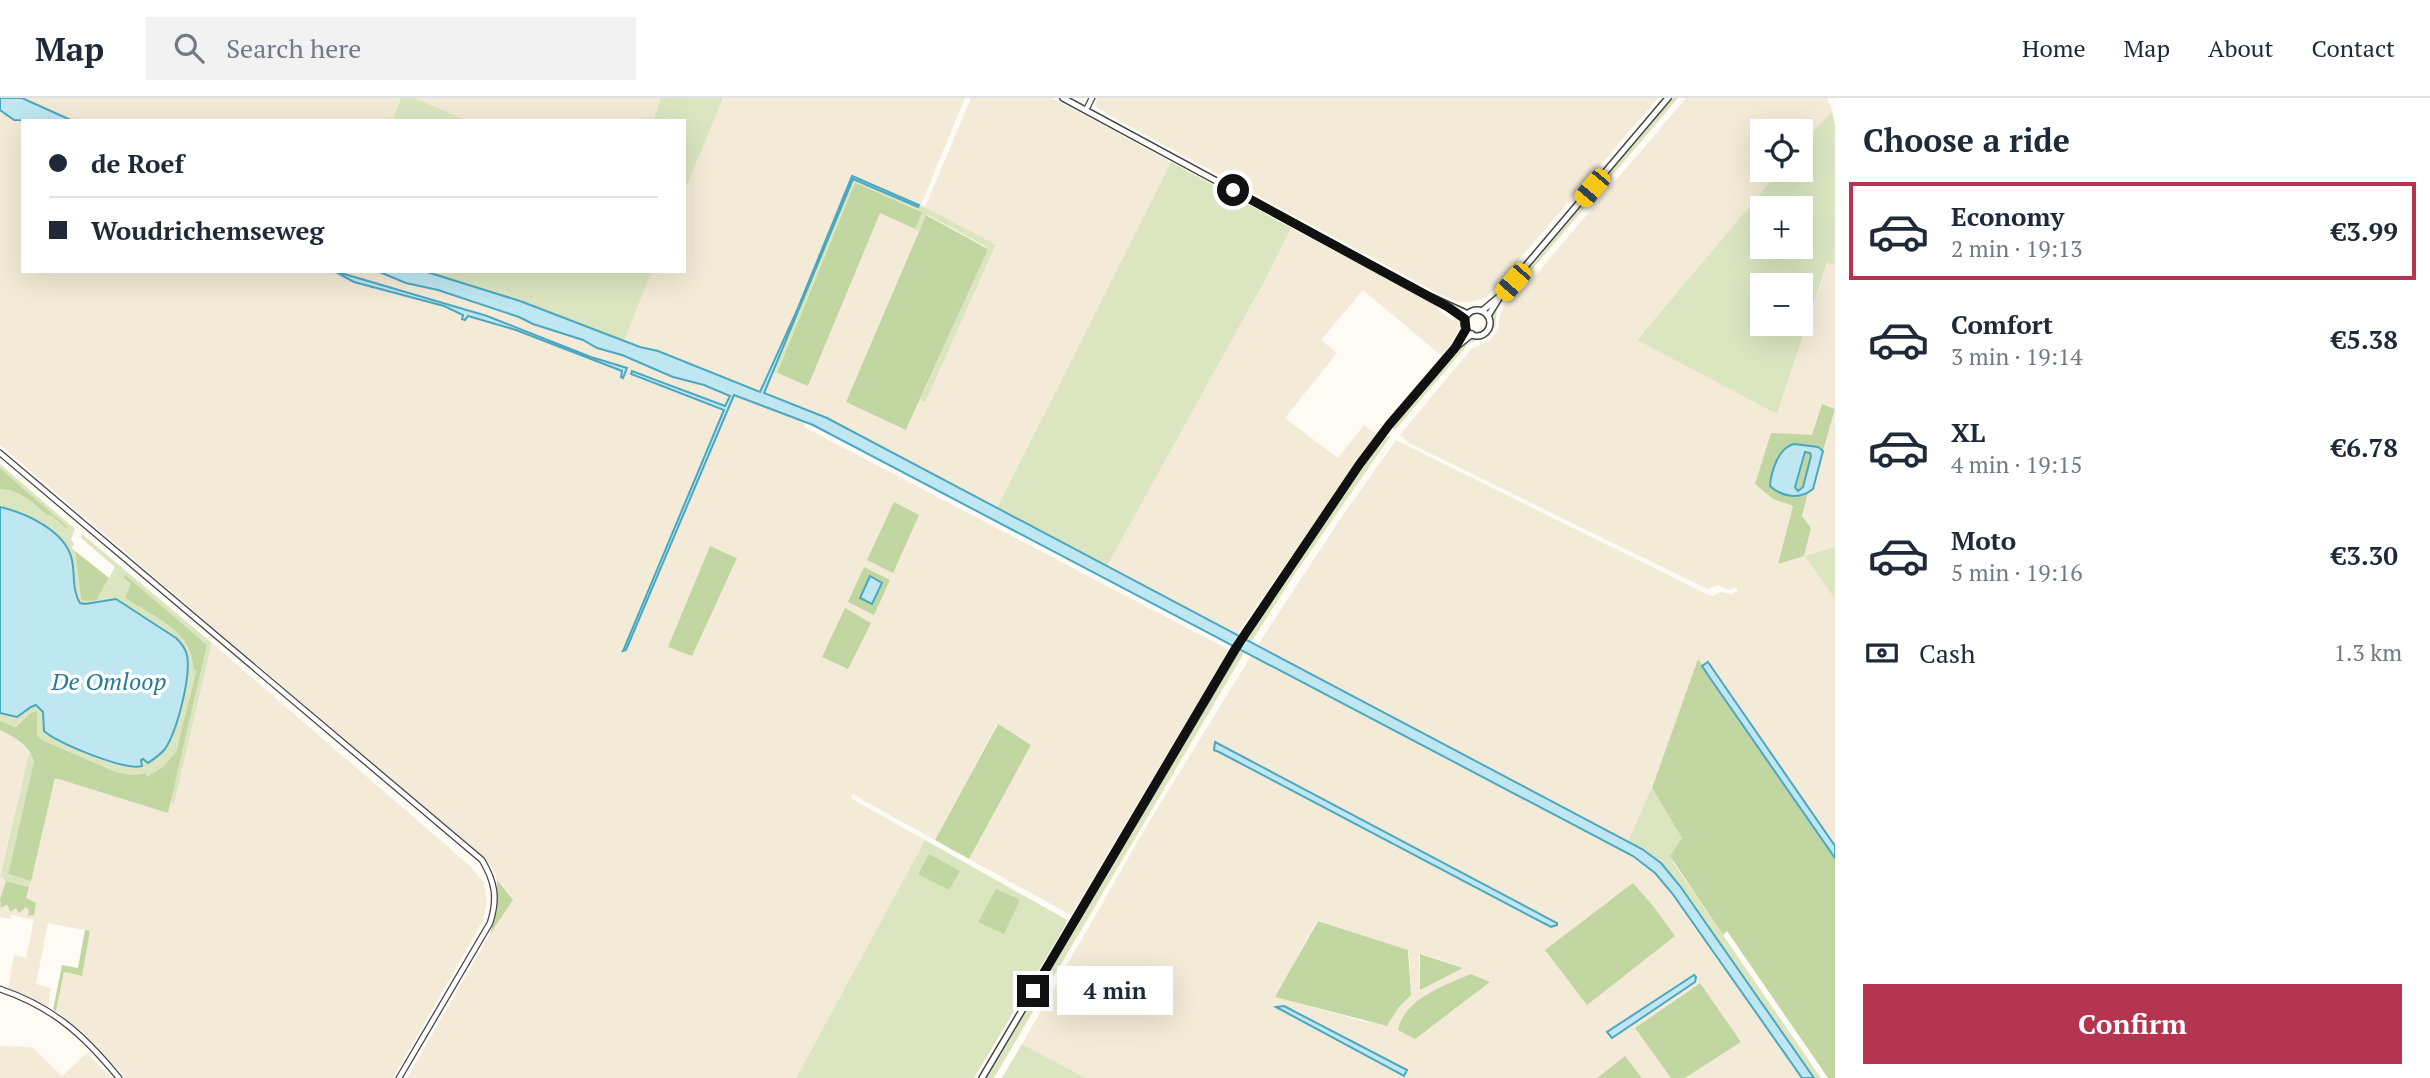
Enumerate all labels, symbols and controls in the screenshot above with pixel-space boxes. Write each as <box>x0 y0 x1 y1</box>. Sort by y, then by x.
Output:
search box <box>146 17 636 80</box>
text: Map <box>35 27 104 70</box>
icon: search <box>170 29 208 67</box>
text: Search here <box>226 31 361 65</box>
text: Home <box>2022 32 2086 64</box>
text: Map <box>2124 32 2170 64</box>
text: About <box>2208 32 2274 64</box>
text: Contact <box>2312 32 2395 64</box>
map controls <box>1750 119 1813 336</box>
button: locate <box>1750 119 1813 182</box>
text: Choose a ride <box>1863 119 2070 161</box>
text: de Roef <box>91 146 184 180</box>
car <box>1571 165 1614 211</box>
route start <box>1217 174 1249 206</box>
button: + <box>1750 196 1813 259</box>
text: Economy <box>1951 199 2064 233</box>
icon: car <box>1867 200 1930 263</box>
text: Woudrichemseweg <box>91 213 324 247</box>
text: €3.99 <box>2332 214 2398 248</box>
text: 2 min · 19:13 <box>1951 233 2083 264</box>
car <box>1492 259 1535 305</box>
button: − <box>1750 273 1813 336</box>
text: Comfort <box>1951 307 2053 341</box>
icon: car <box>1867 308 1930 371</box>
text: €5.38 <box>2332 322 2398 356</box>
text: 3 min · 19:14 <box>1951 341 2083 372</box>
text: XL <box>1951 415 1985 449</box>
icon: car <box>1867 416 1930 479</box>
text: €6.78 <box>2332 430 2398 464</box>
text: 4 min · 19:15 <box>1951 449 2083 480</box>
text: Moto <box>1951 523 2016 557</box>
icon: car <box>1867 524 1930 587</box>
text: €3.30 <box>2332 538 2398 572</box>
text: 5 min · 19:16 <box>1951 557 2083 588</box>
icon: cash <box>1863 634 1901 672</box>
text: Cash <box>1919 636 1975 670</box>
text: 1.3 km <box>2334 637 2402 668</box>
water label: De Omloop <box>51 665 166 697</box>
callout: 4 min <box>1058 966 1173 1015</box>
route end <box>1017 975 1049 1007</box>
text: 4 min <box>1084 975 1146 1006</box>
button: Confirm <box>1863 984 2402 1064</box>

